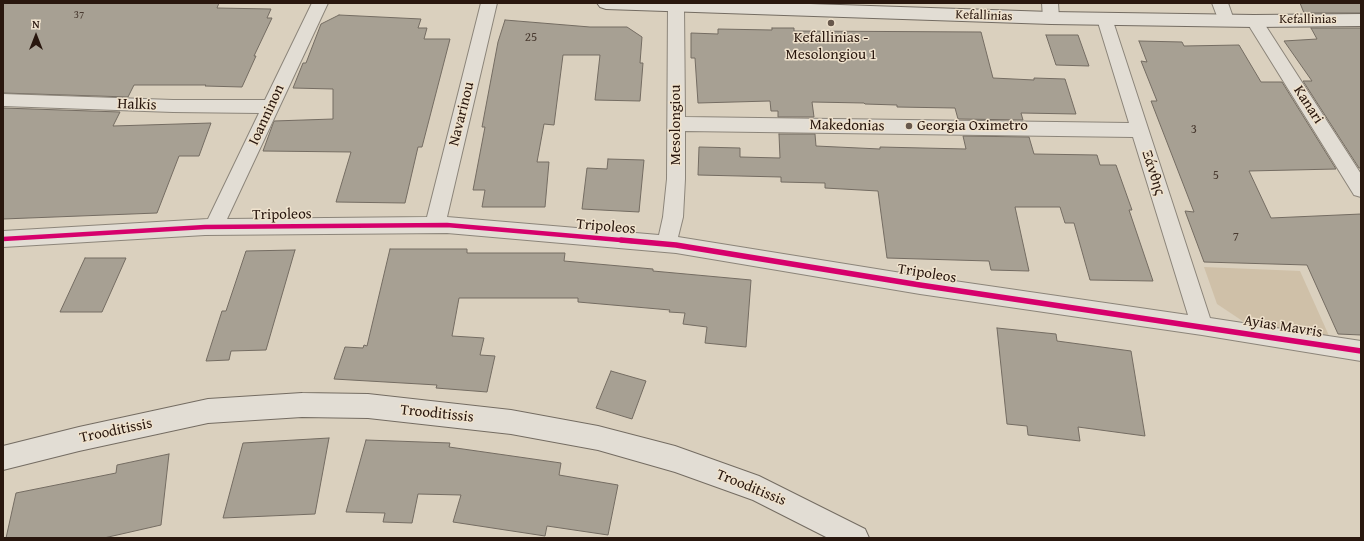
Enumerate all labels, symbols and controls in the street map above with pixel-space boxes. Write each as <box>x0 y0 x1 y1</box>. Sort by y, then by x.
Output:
street label: Kefallinias <box>955 7 1013 25</box>
house number: 37 <box>74 8 84 22</box>
street label: Kefallinias <box>1279 12 1337 28</box>
north arrow <box>16 16 56 56</box>
text: N <box>32 16 40 32</box>
marker: Kefallinias - Mesolongiou 1 <box>826 18 836 28</box>
place label: Kefallinias - Mesolongiou 1 <box>785 29 877 64</box>
house number: 25 <box>525 30 537 46</box>
street label: Navarinou <box>445 80 479 148</box>
street label: Ioanninon <box>245 82 289 148</box>
street label: Kanari <box>1289 83 1327 127</box>
street label: Mesolongiou <box>667 85 685 165</box>
street label: Halkis <box>117 95 157 115</box>
street label: Makedonias <box>809 116 885 136</box>
place label: Georgia Oximetro <box>917 117 1028 135</box>
marker: Georgia Oximetro <box>904 121 914 131</box>
house number: 3 <box>1191 122 1197 138</box>
street label: Ξάνθης <box>1137 148 1169 198</box>
house number: 5 <box>1213 168 1219 184</box>
street label: Tripoleos <box>252 205 312 225</box>
street label: Tripoleos <box>576 215 636 239</box>
house number: 7 <box>1233 230 1239 246</box>
street label: Tripoleos <box>896 260 958 288</box>
street label: Ayias Mavris <box>1242 312 1324 342</box>
street label: Trooditissis <box>400 401 474 427</box>
street label: Trooditissis <box>78 415 154 447</box>
street label: Trooditissis <box>714 466 788 510</box>

